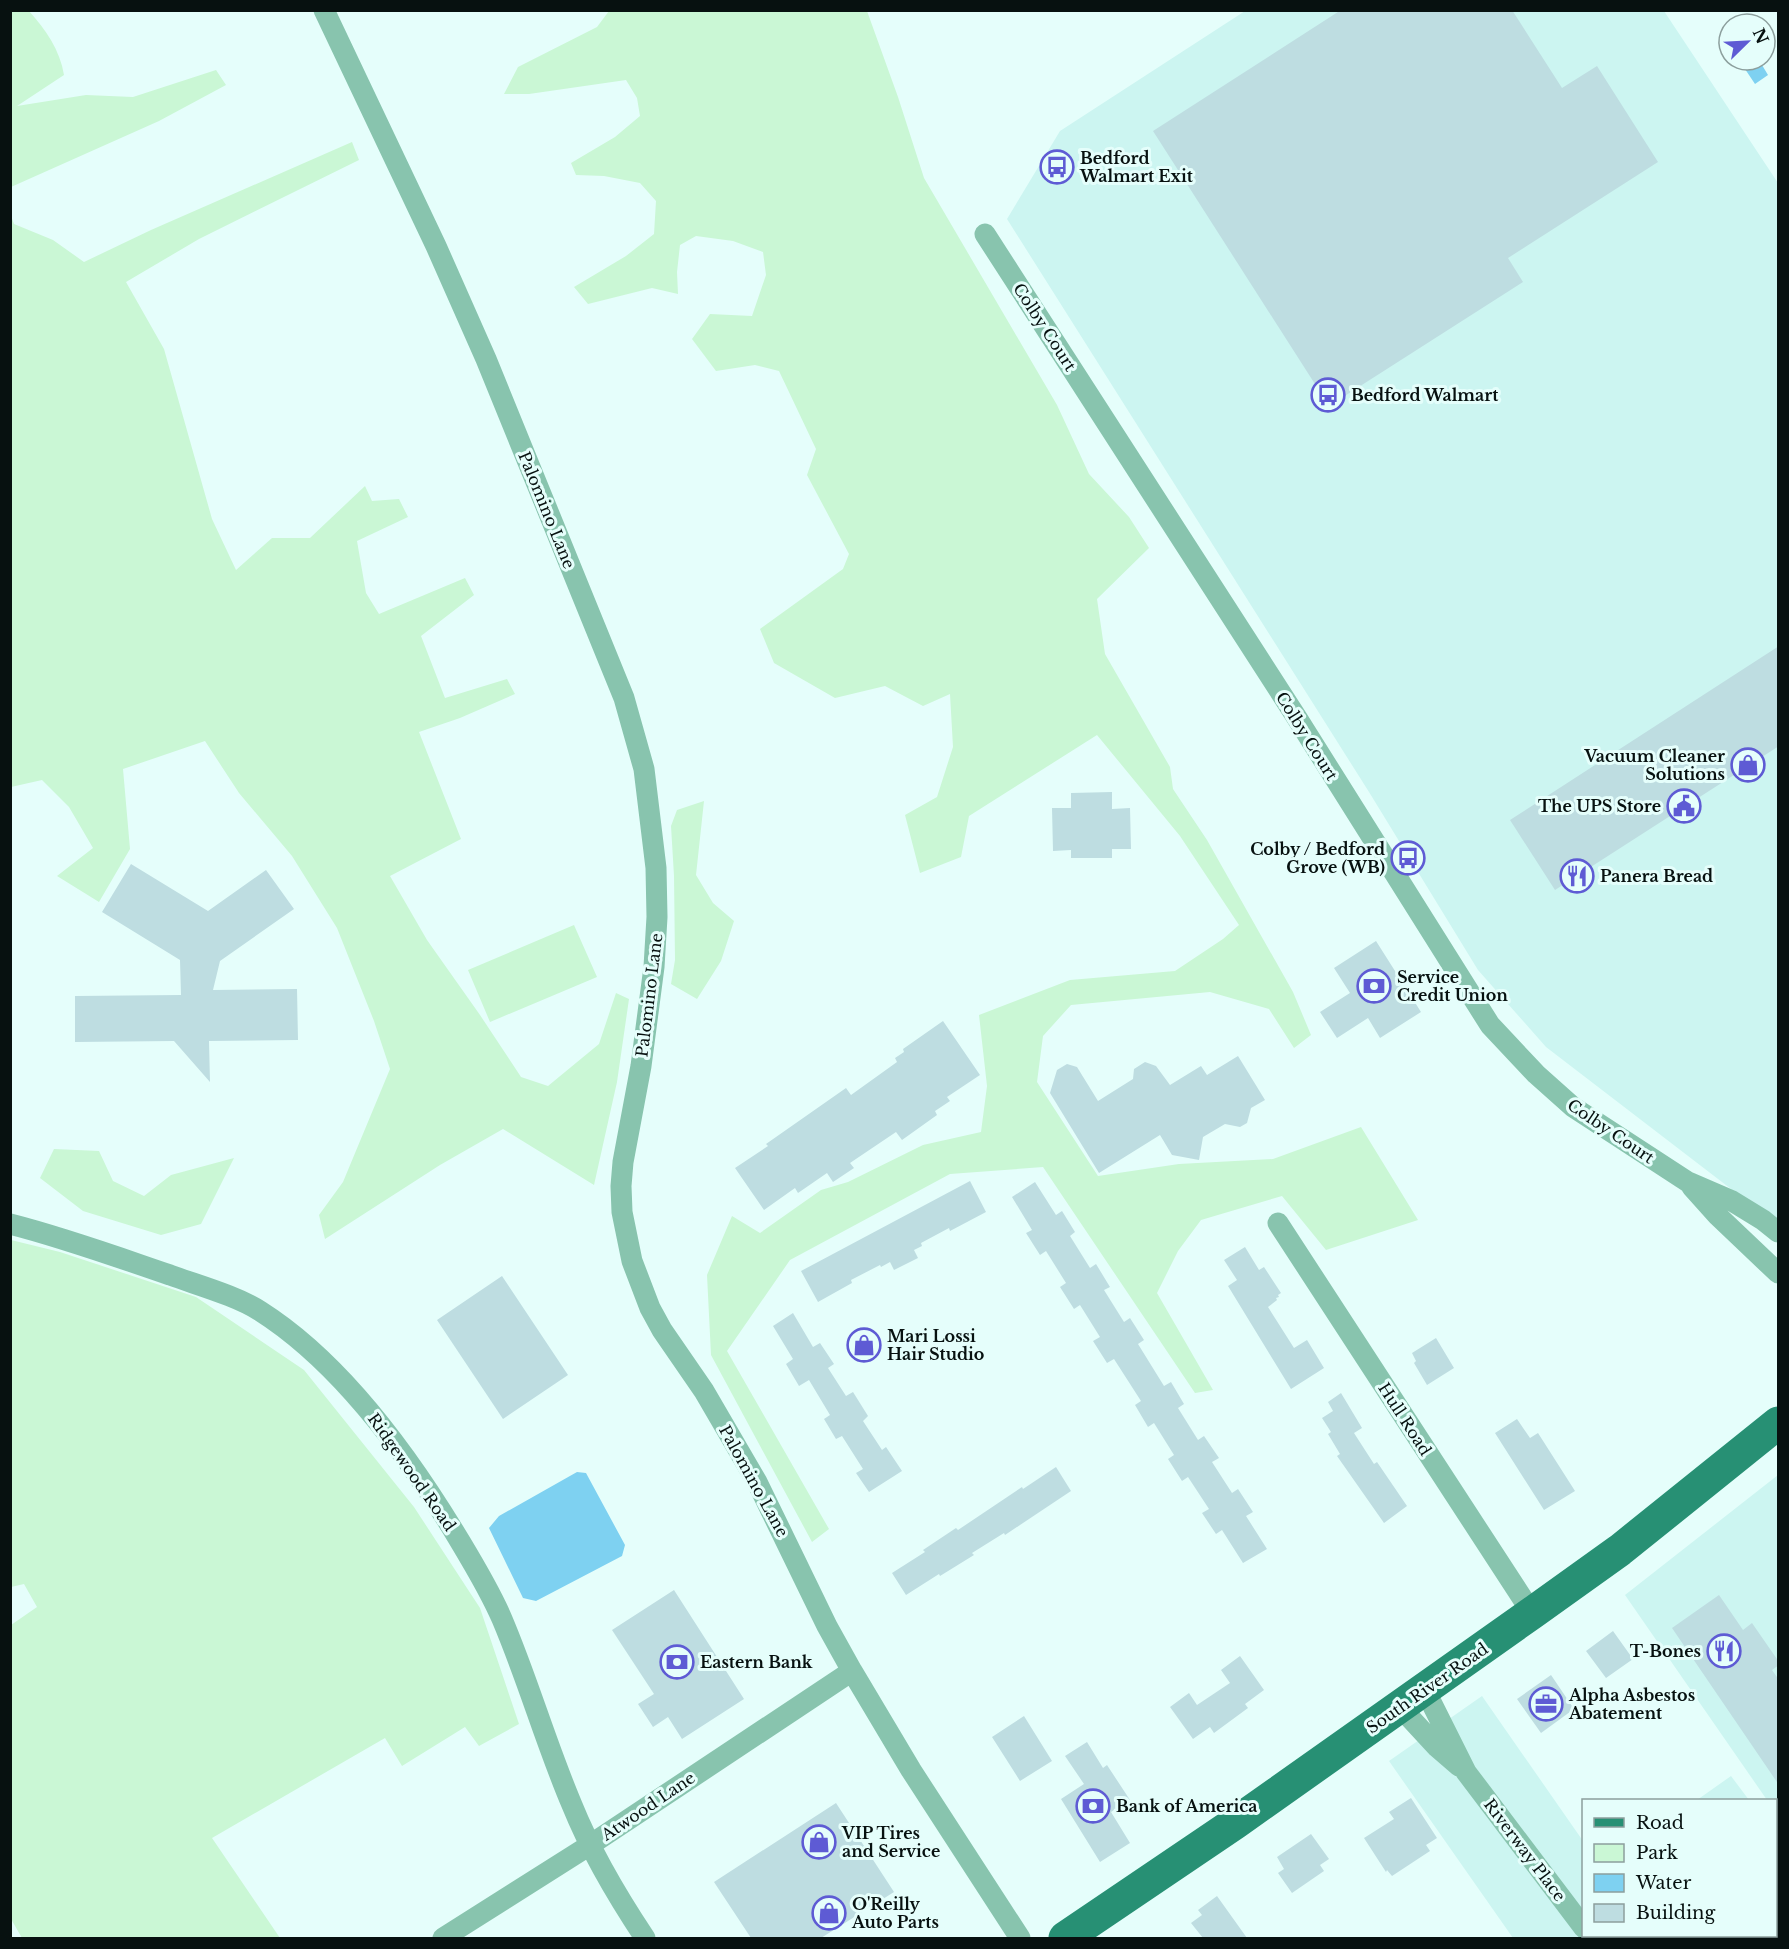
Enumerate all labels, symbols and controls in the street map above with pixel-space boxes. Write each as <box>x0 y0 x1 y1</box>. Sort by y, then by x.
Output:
north arrow <box>1717 12 1777 72</box>
text: N <box>1749 25 1773 47</box>
place label: Bedford Walmart Exit <box>1079 148 1194 186</box>
bus stop icon: Bedford Walmart Exit <box>1039 149 1075 185</box>
street label: Colby Court <box>1009 279 1081 375</box>
bus stop icon: Bedford Walmart <box>1310 377 1346 413</box>
place label: Bedford Walmart <box>1351 385 1499 405</box>
street label: Palomino Lane <box>514 448 580 572</box>
street label: Colby Court <box>1272 688 1342 784</box>
place label: Vacuum Cleaner Solutions <box>1583 746 1725 784</box>
shop icon: Vacuum Cleaner Solutions <box>1730 747 1766 783</box>
public building icon: The UPS Store <box>1666 788 1702 824</box>
place label: The UPS Store <box>1538 796 1661 816</box>
place label: Colby / Bedford Grove (WB) <box>1250 839 1385 877</box>
bus stop icon: Colby / Bedford Grove (WB) <box>1390 840 1426 876</box>
restaurant icon: Panera Bread <box>1559 858 1595 894</box>
place label: Panera Bread <box>1600 866 1713 886</box>
street label: Palomino Lane <box>631 932 667 1058</box>
place label: Service Credit Union <box>1397 967 1508 1005</box>
bank icon: Service Credit Union <box>1356 968 1392 1004</box>
street label: Colby Court <box>1564 1095 1658 1167</box>
place label: Mari Lossi Hair Studio <box>887 1326 984 1364</box>
shop icon: Mari Lossi Hair Studio <box>846 1327 882 1363</box>
street label: Hull Road <box>1374 1379 1436 1459</box>
street label: Ridgewood Road <box>364 1409 460 1535</box>
street label: Palomino Lane <box>715 1422 793 1540</box>
restaurant icon: T-Bones <box>1706 1633 1742 1669</box>
street label: South River Road <box>1362 1638 1492 1738</box>
place label: T-Bones <box>1630 1641 1701 1661</box>
bank icon: Eastern Bank <box>659 1644 695 1680</box>
place label: Eastern Bank <box>700 1652 813 1672</box>
place label: Alpha Asbestos Abatement <box>1568 1685 1695 1723</box>
office icon: Alpha Asbestos Abatement <box>1528 1686 1564 1722</box>
street label: Atwood Lane <box>597 1767 699 1845</box>
bank icon: Bank of America <box>1075 1788 1111 1824</box>
street label: Riverway Place <box>1480 1795 1570 1905</box>
place label: Bank of America <box>1116 1796 1257 1816</box>
legend <box>1582 1799 1777 1937</box>
text: Road <box>1636 1812 1684 1834</box>
place label: VIP Tires and Service <box>841 1823 940 1861</box>
shop icon: VIP Tires and Service <box>801 1824 837 1860</box>
text: Park <box>1636 1842 1678 1864</box>
text: Water <box>1635 1872 1692 1894</box>
place label: O'Reilly Auto Parts <box>851 1894 939 1932</box>
shop icon: O'Reilly Auto Parts <box>811 1895 847 1931</box>
text: Building <box>1636 1902 1715 1924</box>

